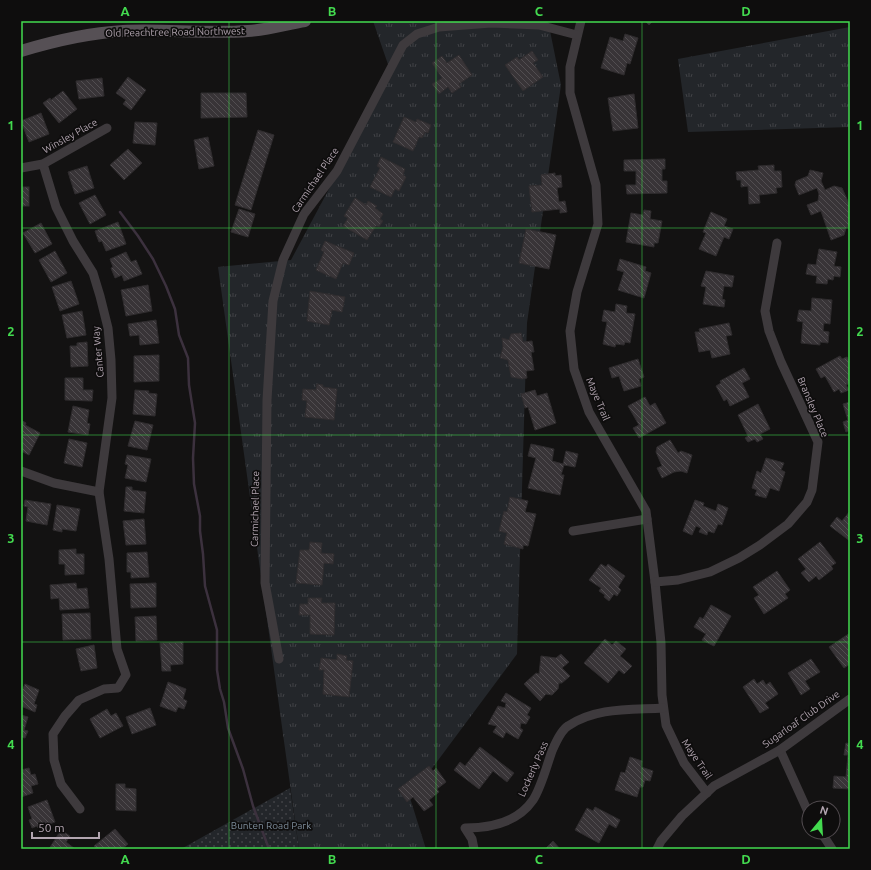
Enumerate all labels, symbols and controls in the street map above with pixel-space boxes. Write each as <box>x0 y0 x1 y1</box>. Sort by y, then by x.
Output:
text: A <box>120 4 130 18</box>
text: B <box>328 4 337 18</box>
text: C <box>535 4 544 18</box>
text: D <box>741 4 751 18</box>
street label: Old Peachtree Road Northwest <box>105 25 245 39</box>
street label: Winsley Place <box>41 116 99 156</box>
text: 1 <box>7 118 15 132</box>
text: 1 <box>856 118 864 132</box>
street label: Carmichael Place <box>289 145 341 215</box>
text: 2 <box>7 324 15 338</box>
text: 2 <box>856 324 864 338</box>
street label: Canter Way <box>90 326 106 378</box>
street label: Bransley Place <box>795 375 831 439</box>
street label: Maye Trail <box>584 376 612 422</box>
street label: Carmichael Place <box>249 471 261 547</box>
text: 3 <box>7 531 15 545</box>
text: 3 <box>856 531 864 545</box>
street label: Sugarloaf Club Drive <box>760 688 842 750</box>
text: 4 <box>7 737 15 751</box>
street label: Maye Trail <box>680 737 715 781</box>
text: 4 <box>856 737 864 751</box>
street label: Lockerly Pass <box>516 740 550 798</box>
north arrow <box>801 800 841 840</box>
text: N <box>818 804 830 817</box>
scale bar <box>32 814 99 840</box>
park label: Bunten Road Park <box>231 820 311 831</box>
text: 50 m <box>38 821 65 834</box>
text: A <box>120 852 130 866</box>
text: B <box>328 852 337 866</box>
text: C <box>535 852 544 866</box>
text: D <box>741 852 751 866</box>

